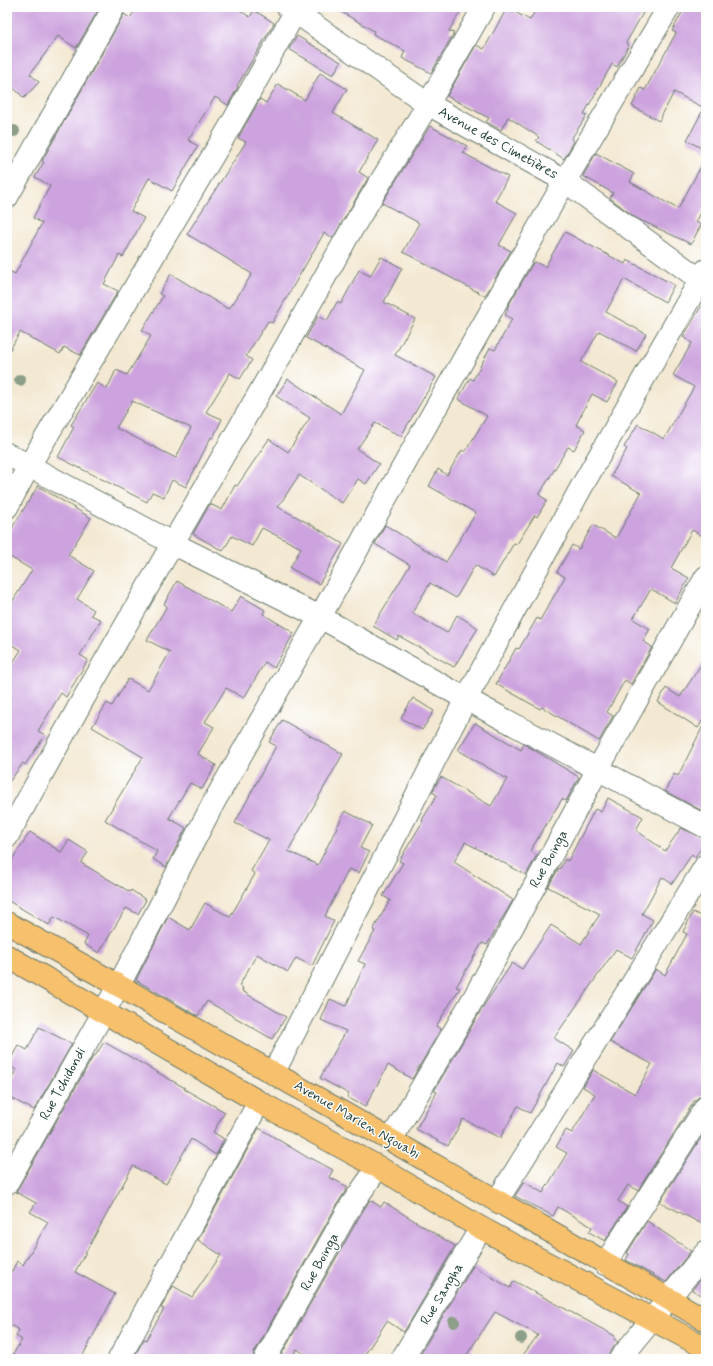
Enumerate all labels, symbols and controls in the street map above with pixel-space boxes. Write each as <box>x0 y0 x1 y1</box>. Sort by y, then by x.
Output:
street label: Avenue des Cimetières <box>435 103 561 183</box>
street label: Rue Boinga <box>526 827 573 892</box>
street label: Rue Tchidondi <box>36 1045 90 1123</box>
street label: Avenue Marien Ngouabi <box>290 1077 423 1165</box>
street label: Rue Boinga <box>297 1230 344 1295</box>
street label: Rue Sangha <box>416 1260 468 1329</box>

